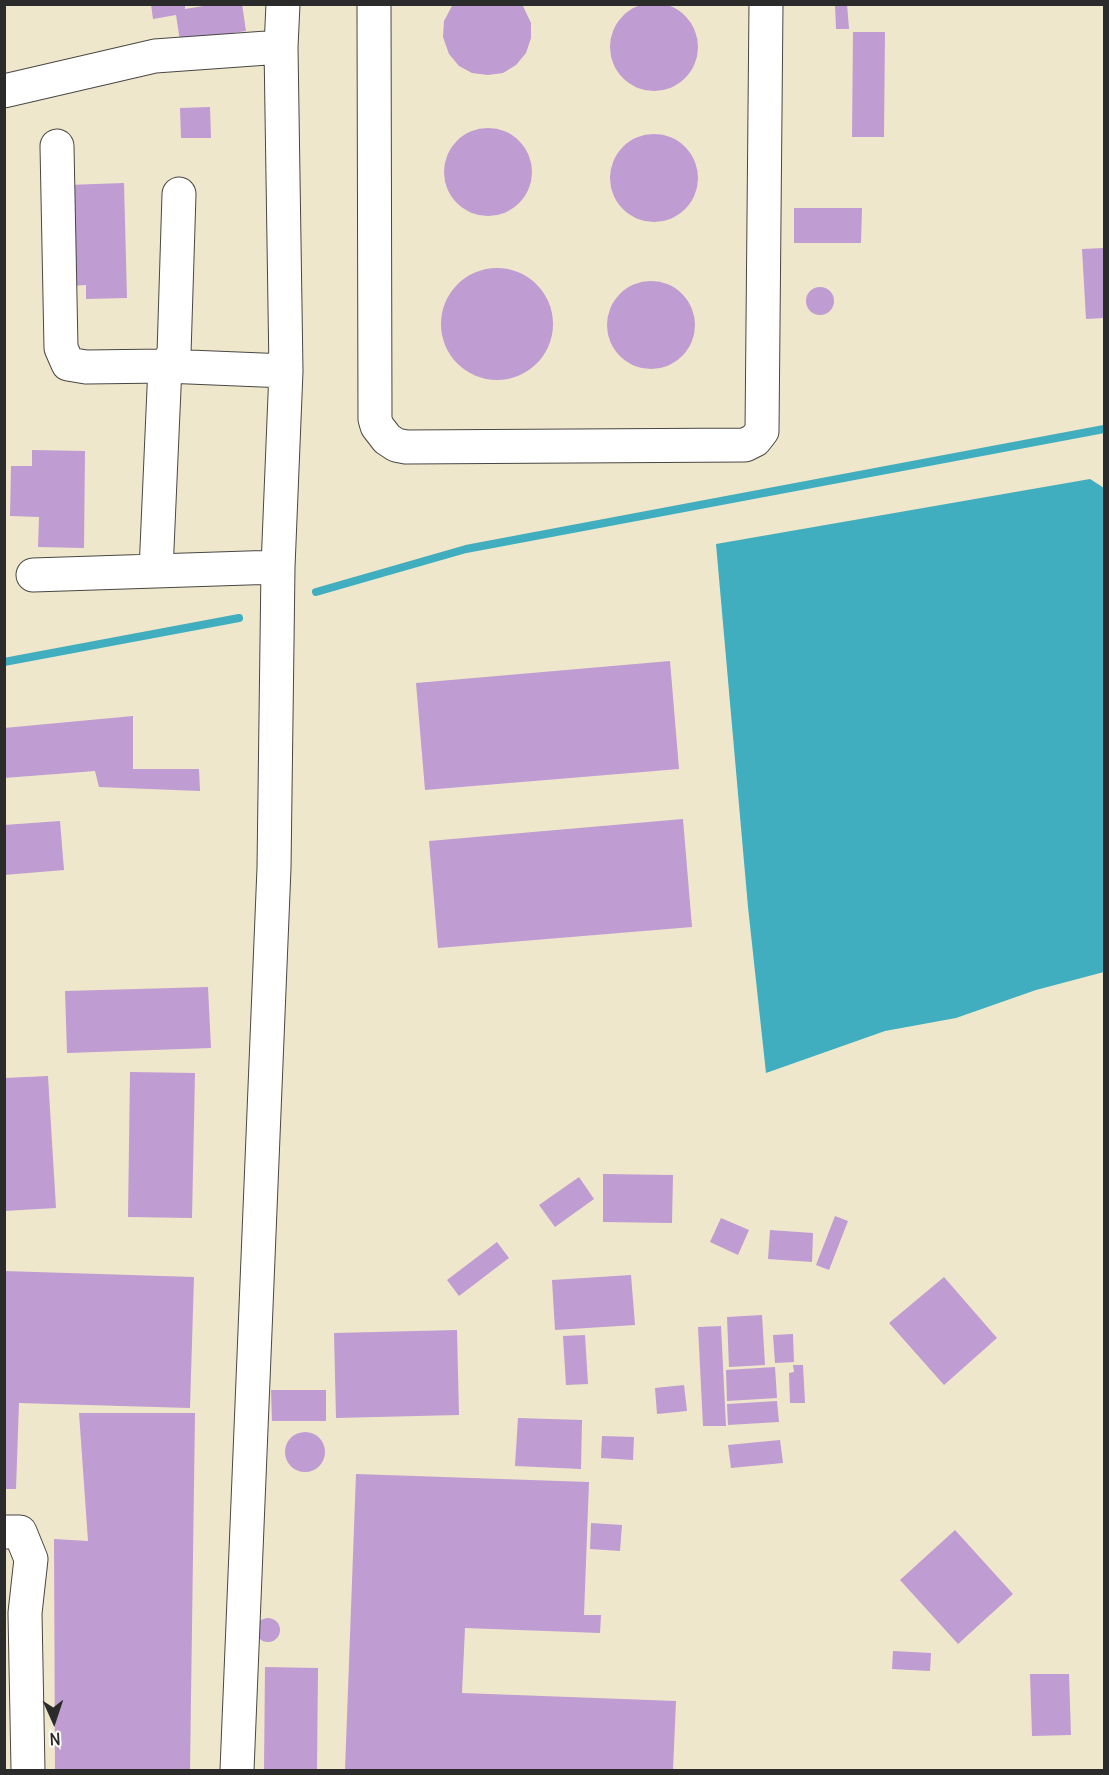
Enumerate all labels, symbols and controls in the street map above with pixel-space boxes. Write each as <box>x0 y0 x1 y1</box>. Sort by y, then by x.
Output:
north arrow <box>24 1691 84 1751</box>
text: N <box>49 1729 61 1749</box>

